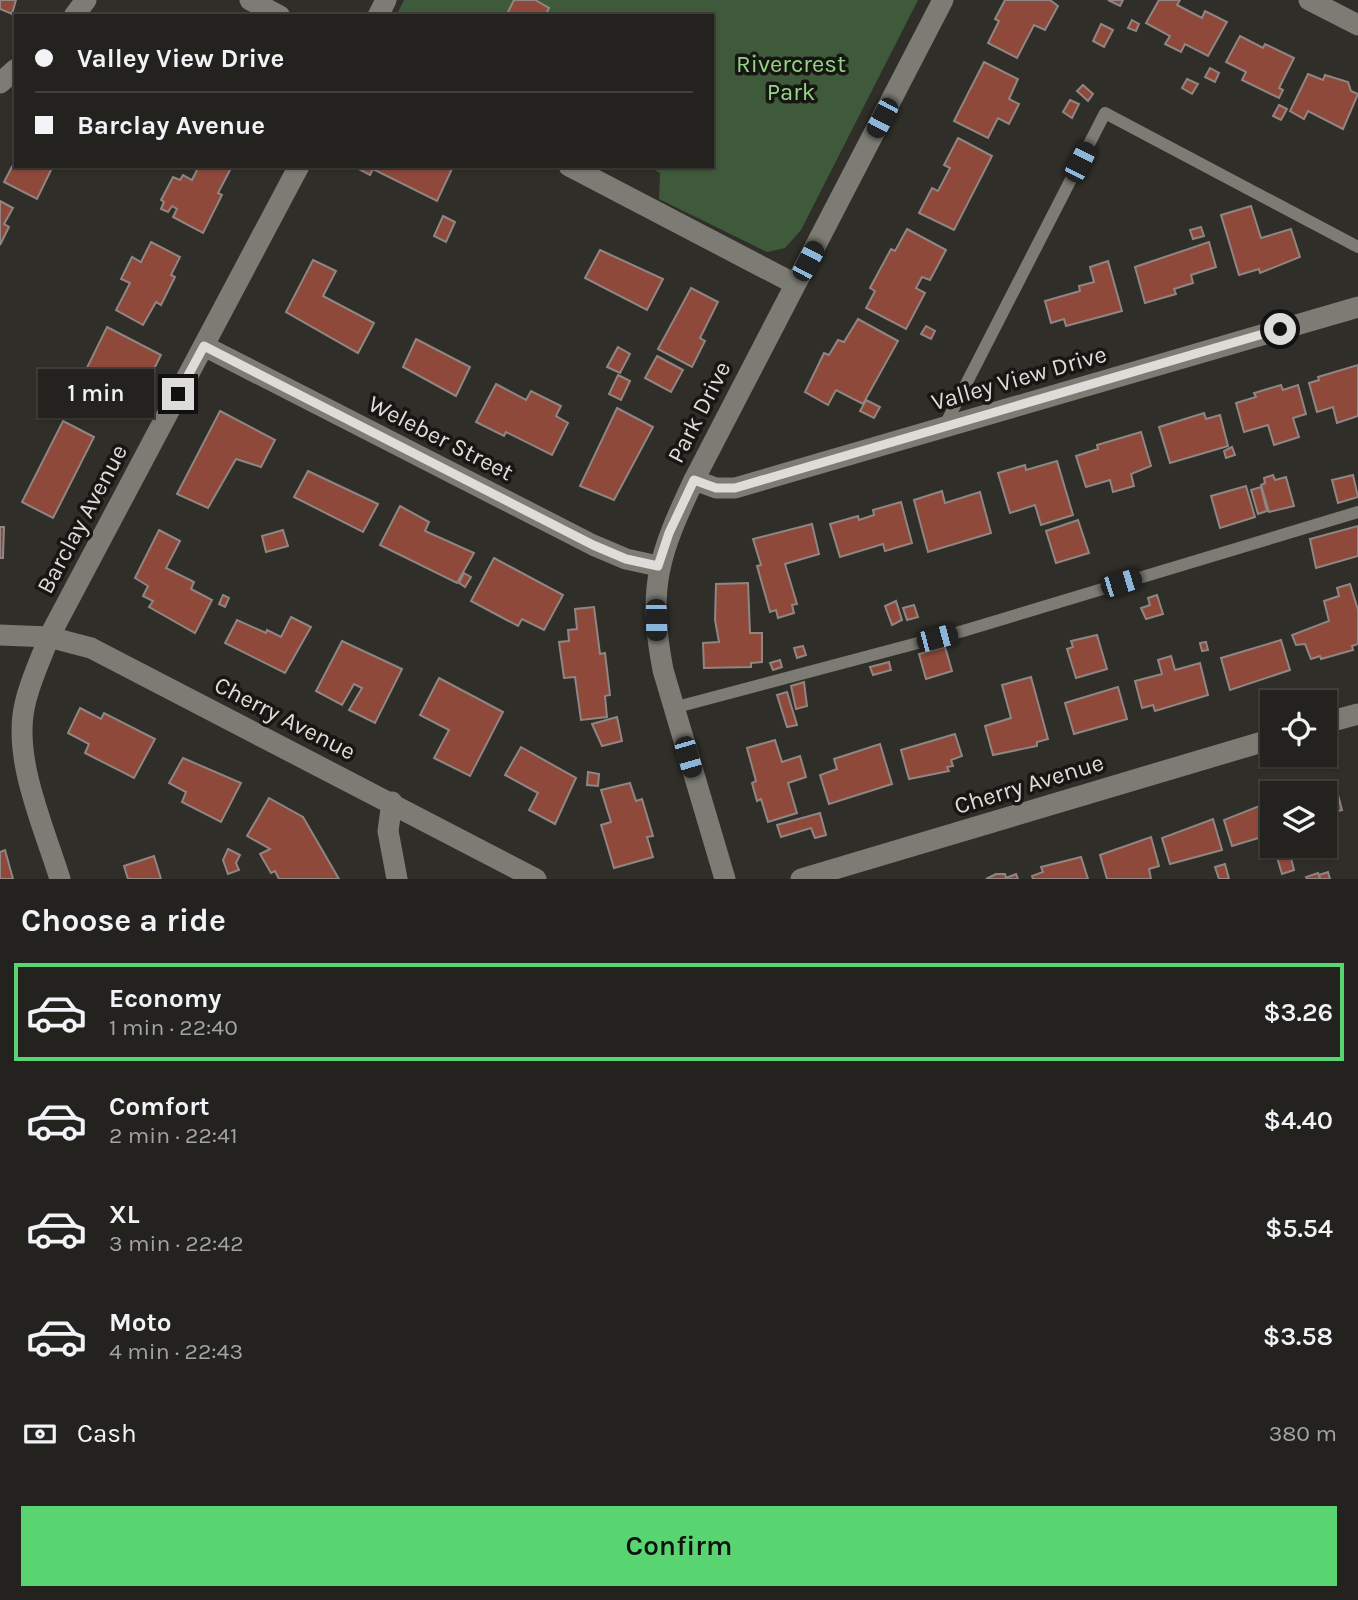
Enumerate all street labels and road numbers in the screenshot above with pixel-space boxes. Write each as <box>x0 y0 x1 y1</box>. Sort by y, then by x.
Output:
street label: Valley View Drive <box>928 340 1110 416</box>
street label: Park Drive <box>661 356 737 468</box>
street label: Weleber Street <box>364 389 518 487</box>
street label: Barclay Avenue <box>31 440 133 598</box>
street label: Cherry Avenue <box>210 670 360 766</box>
street label: Cherry Avenue <box>951 748 1107 820</box>

